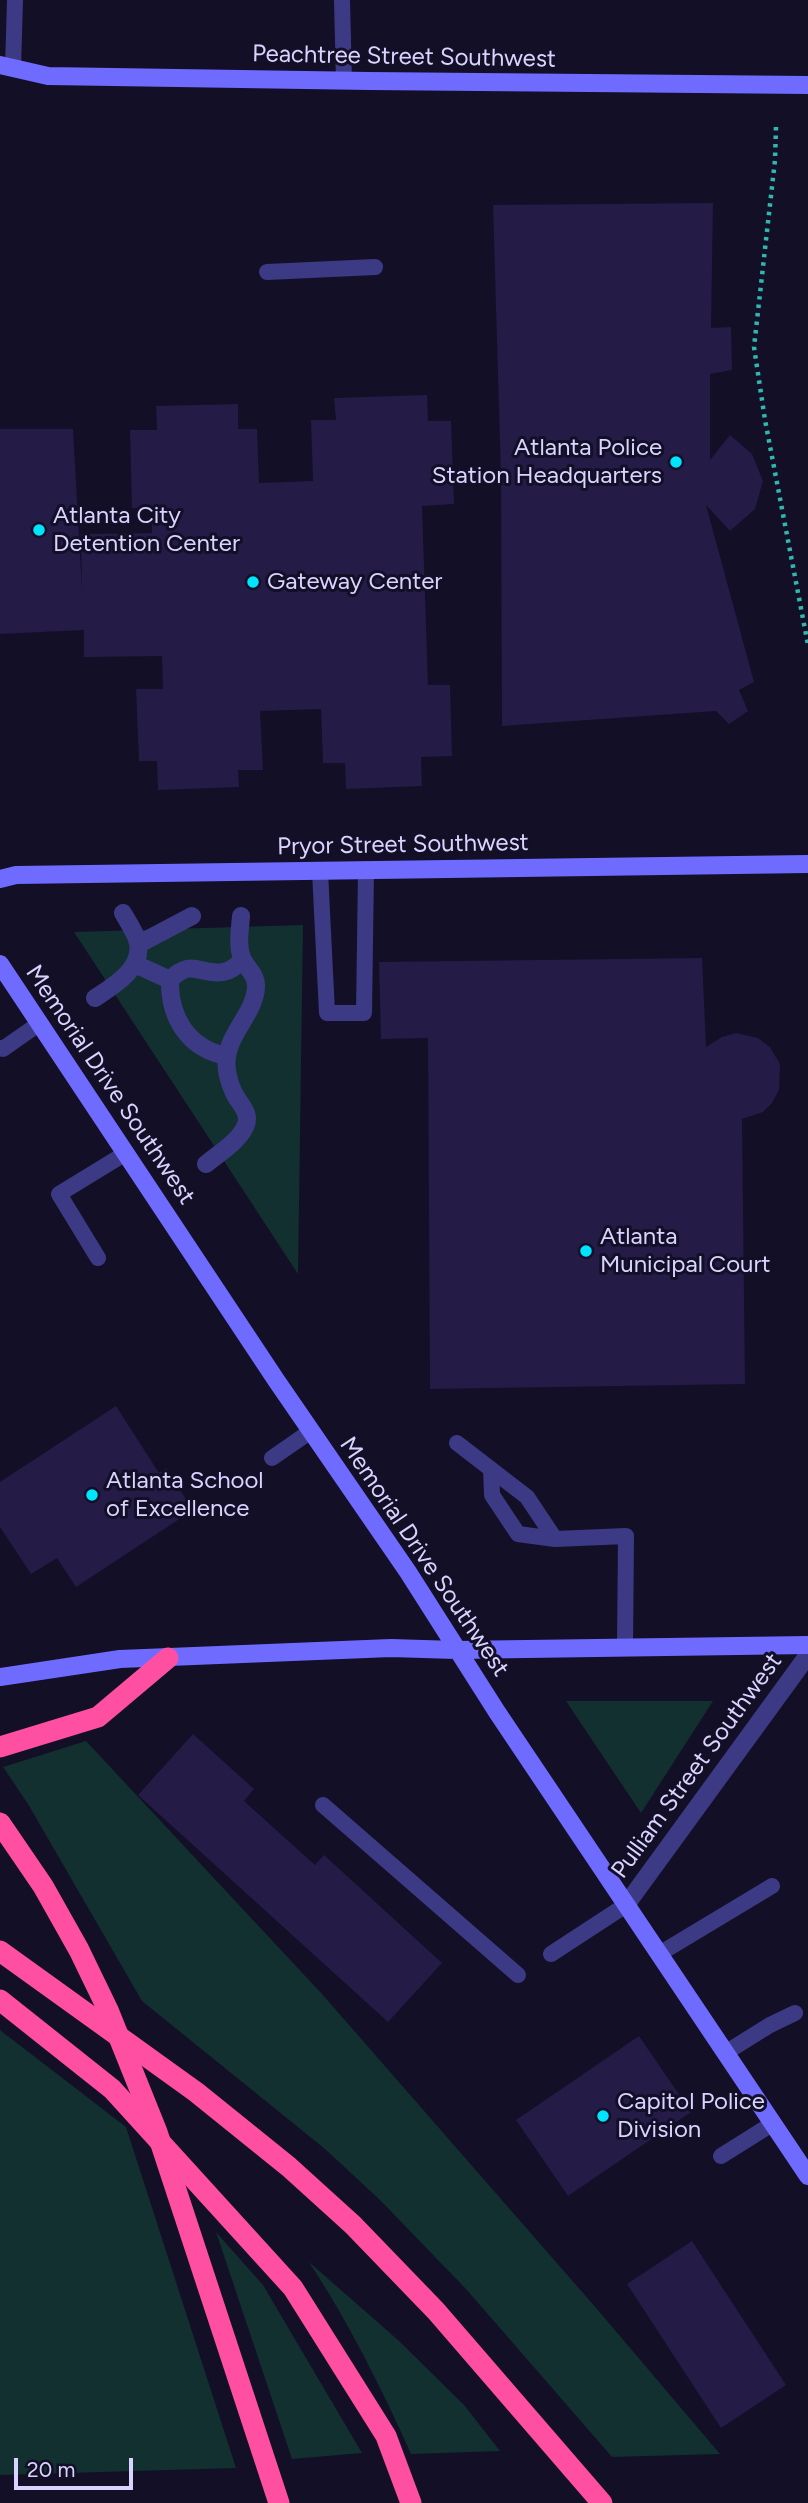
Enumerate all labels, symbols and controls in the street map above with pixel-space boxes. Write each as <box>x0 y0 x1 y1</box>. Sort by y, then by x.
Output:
street label: Peachtree Street Southwest <box>252 40 556 74</box>
place label: Atlanta Police Station Headquarters <box>432 434 662 490</box>
marker: Atlanta Police Station Headquarters <box>668 454 684 470</box>
place label: Atlanta City Detention Center <box>53 502 240 558</box>
marker: Atlanta City Detention Center <box>31 522 47 538</box>
place label: Gateway Center <box>267 568 442 596</box>
marker: Gateway Center <box>245 574 261 590</box>
street label: Pryor Street Southwest <box>277 828 529 862</box>
street label: Memorial Drive Southwest <box>19 960 201 1210</box>
place label: Atlanta Municipal Court <box>600 1223 771 1279</box>
marker: Atlanta Municipal Court <box>578 1243 594 1259</box>
street label: Memorial Drive Southwest <box>333 1432 515 1682</box>
place label: Atlanta School of Excellence <box>106 1467 264 1523</box>
marker: Atlanta School of Excellence <box>84 1487 100 1503</box>
street label: Pulliam Street Southwest <box>606 1648 788 1884</box>
place label: Capitol Police Division <box>617 2088 765 2144</box>
marker: Capitol Police Division <box>595 2108 611 2124</box>
scale bar <box>18 2444 136 2488</box>
text: 20 m <box>27 2457 75 2482</box>

